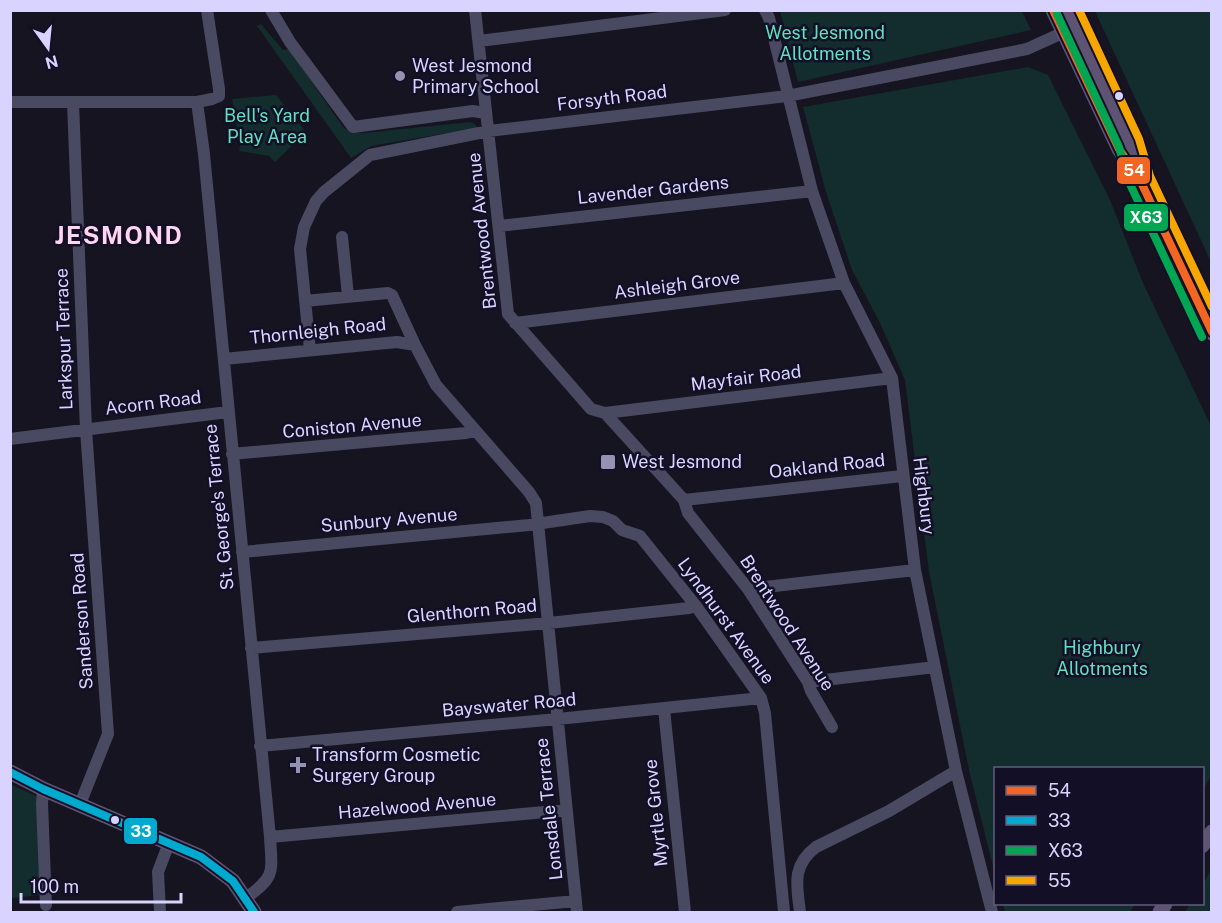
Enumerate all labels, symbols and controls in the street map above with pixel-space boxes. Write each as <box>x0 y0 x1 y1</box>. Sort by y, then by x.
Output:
north arrow <box>18 18 78 78</box>
park label: West Jesmond Allotments <box>765 22 885 64</box>
text: N <box>43 51 60 73</box>
place label: West Jesmond Primary School <box>412 55 540 97</box>
marker: West Jesmond Primary School <box>393 69 407 83</box>
street label: Forsyth Road <box>556 80 668 115</box>
unlabelled marker <box>1113 90 1125 102</box>
park label: Bell's Yard Play Area <box>224 105 310 147</box>
street label: Brentwood Avenue <box>463 152 500 310</box>
line badge: 54 <box>1116 156 1151 185</box>
text: 54 <box>1123 161 1145 180</box>
street label: Lavender Gardens <box>576 171 730 208</box>
line badge: X63 <box>1123 203 1169 232</box>
text: X63 <box>1130 208 1162 227</box>
district label: JESMOND <box>55 221 183 249</box>
street label: Ashleigh Grove <box>613 266 741 303</box>
street label: Larkspur Terrace <box>51 268 76 410</box>
street label: Thornleigh Road <box>249 313 387 348</box>
street label: Mayfair Road <box>690 360 802 395</box>
street label: Acorn Road <box>104 386 202 419</box>
street label: Coniston Avenue <box>281 409 423 442</box>
street label: St. George's Terrace <box>199 423 238 591</box>
street label: Oakland Road <box>768 449 886 482</box>
place label: West Jesmond <box>622 451 742 472</box>
marker: West Jesmond <box>599 453 617 471</box>
street label: Highbury <box>909 456 940 536</box>
street label: Sunbury Avenue <box>320 503 458 536</box>
street label: Brentwood Avenue <box>736 551 839 694</box>
street label: Sanderson Road <box>66 552 97 690</box>
street label: Lyndhurst Avenue <box>674 554 779 688</box>
street label: Glenthorn Road <box>406 594 538 627</box>
park label: Highbury Allotments <box>1056 637 1148 679</box>
street label: Bayswater Road <box>441 688 577 721</box>
street label: Lonsdale Terrace <box>531 737 566 881</box>
place label: Transform Cosmetic Surgery Group <box>312 744 481 786</box>
marker: Transform Cosmetic Surgery Group <box>289 756 307 774</box>
street label: Myrtle Grove <box>639 758 672 868</box>
legend <box>994 767 1204 905</box>
text: 54 <box>1048 780 1071 801</box>
street label: Hazelwood Avenue <box>337 788 497 823</box>
text: 33 <box>1048 810 1071 831</box>
unlabelled marker <box>109 814 121 826</box>
line badge: 33 <box>123 817 158 845</box>
text: 33 <box>130 822 152 841</box>
text: X63 <box>1048 840 1083 861</box>
scale bar <box>21 866 182 904</box>
text: 55 <box>1048 870 1071 891</box>
text: 100 m <box>30 876 79 897</box>

